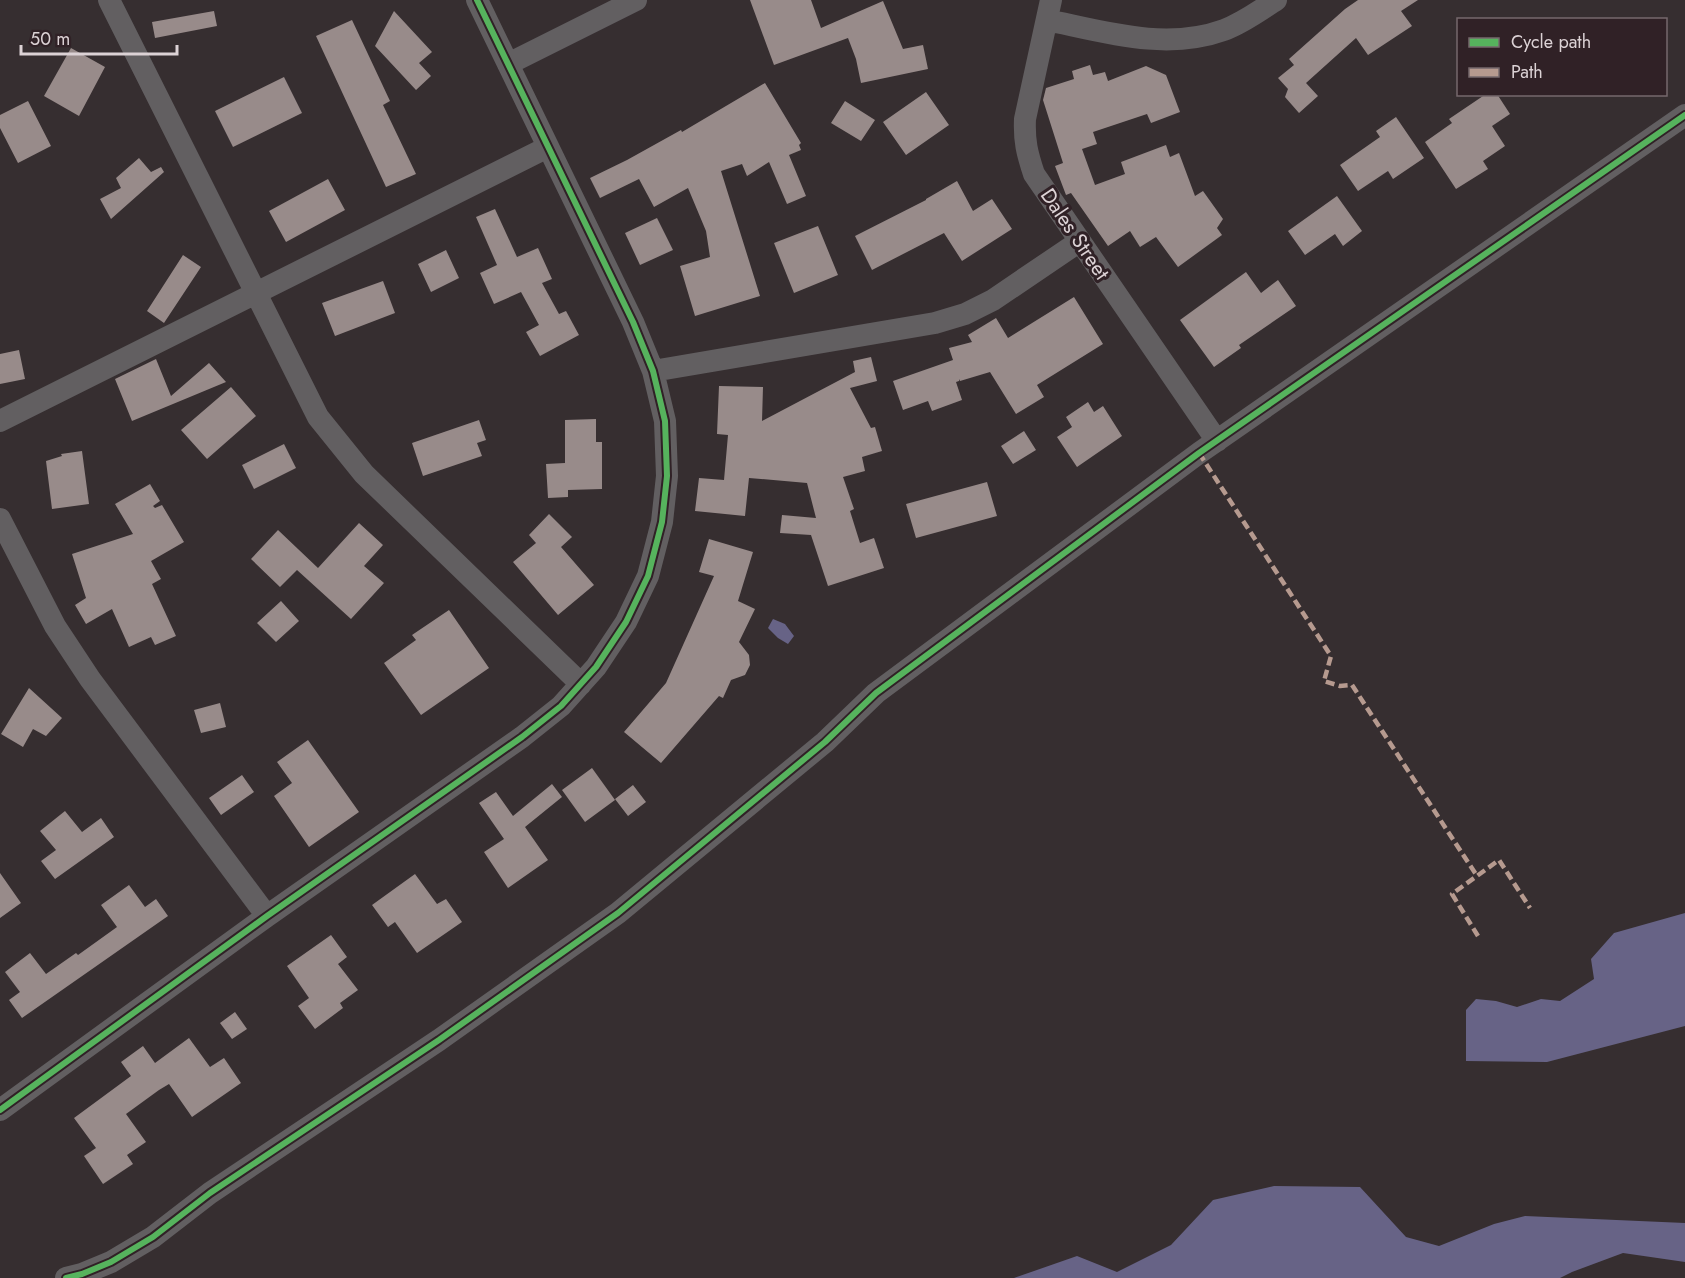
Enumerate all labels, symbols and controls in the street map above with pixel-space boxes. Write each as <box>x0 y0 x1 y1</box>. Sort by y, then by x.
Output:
scale bar <box>21 18 177 56</box>
legend <box>1457 18 1667 96</box>
text: 50 m <box>30 26 70 52</box>
text: Cycle path <box>1511 29 1591 55</box>
text: Path <box>1511 59 1543 85</box>
street label: Dales Street <box>1033 182 1117 286</box>

